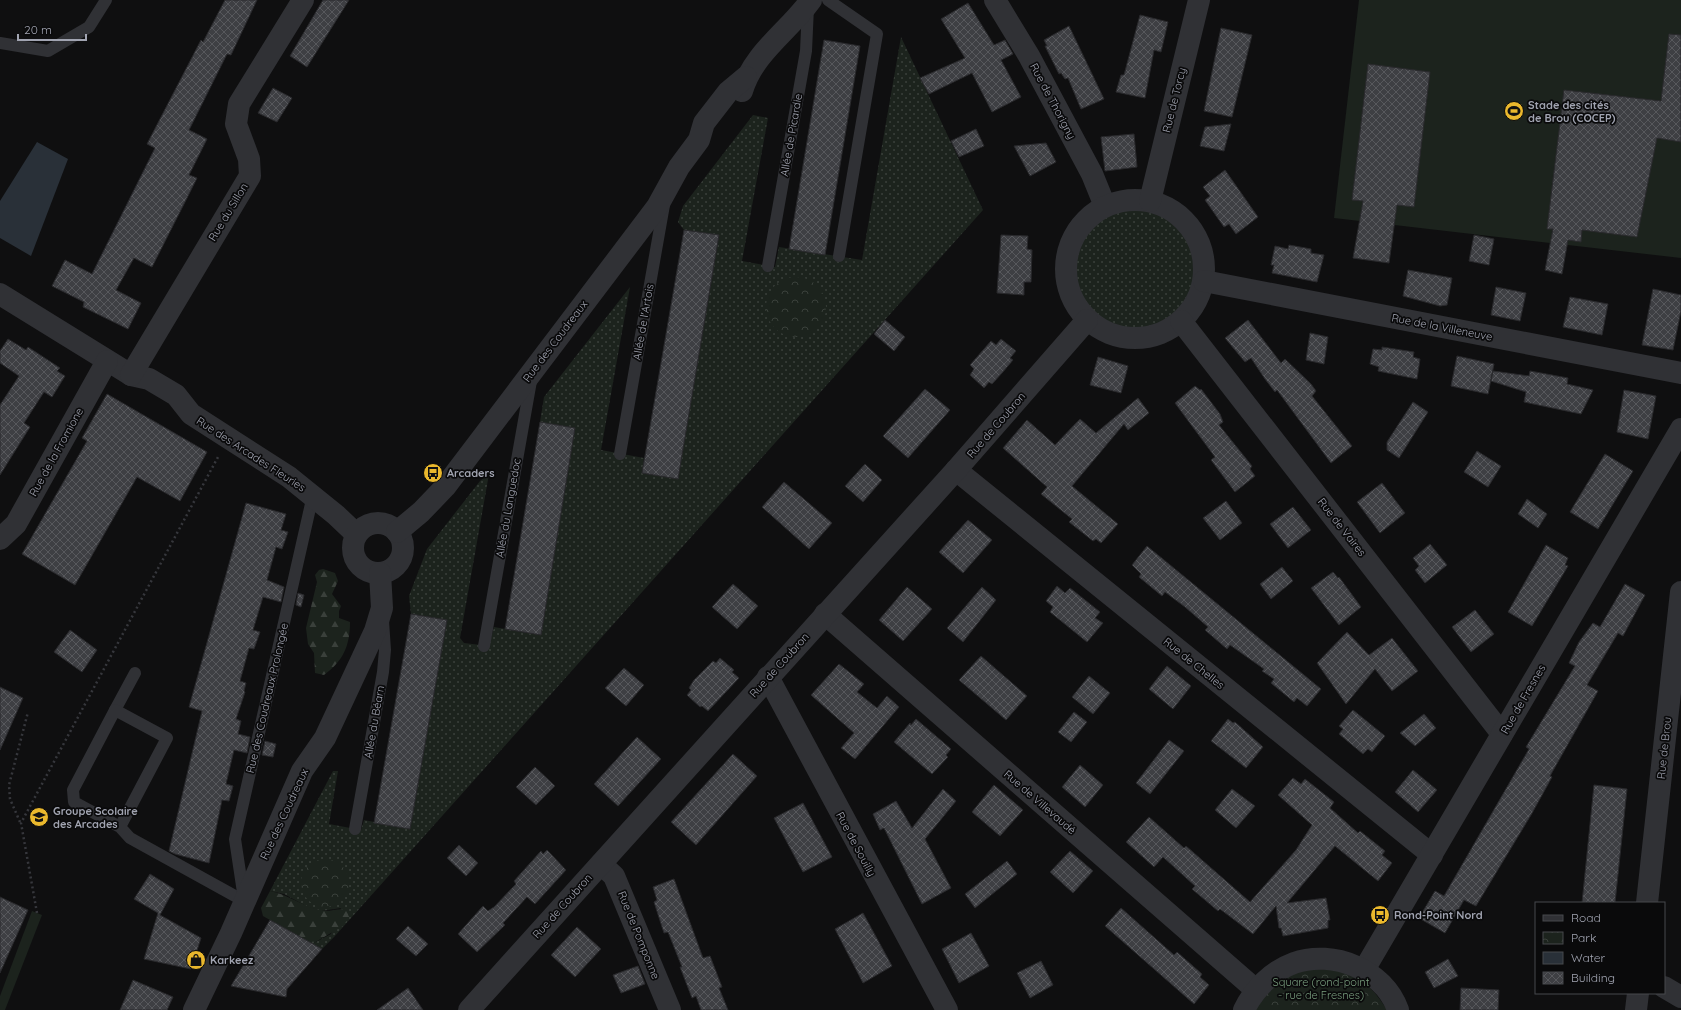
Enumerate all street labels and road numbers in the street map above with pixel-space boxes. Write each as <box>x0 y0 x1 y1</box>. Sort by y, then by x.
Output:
street label: Rue de Thorigny <box>1027 61 1079 141</box>
street label: Rue de Torcy <box>1159 66 1189 134</box>
street label: Allée de Picardie <box>777 92 805 178</box>
street label: Rue du Sillon <box>205 180 251 244</box>
street label: Allée de l'Artois <box>629 283 657 361</box>
street label: Rue des Coudreaux <box>520 297 590 385</box>
street label: Rue de la Villeneuve <box>1390 310 1494 344</box>
street label: Rue de Coubron <box>964 389 1028 461</box>
street label: Rue de la Fromione <box>26 405 86 499</box>
street label: Rue des Arcades Fleuries <box>194 413 308 495</box>
street label: Allée du Languedoc <box>492 457 524 559</box>
street label: Rue de Vaires <box>1315 495 1369 559</box>
street label: Rue des Coudreaux Prolongée <box>243 622 291 774</box>
street label: Rue de Coubron <box>746 630 812 700</box>
street label: Rue de Chelles <box>1161 634 1227 692</box>
street label: Rue de Fresnes <box>1497 662 1549 736</box>
street label: Allée du Béarn <box>361 684 387 760</box>
street label: Rue de Brou <box>1654 716 1674 780</box>
street label: Rue des Coudreaux <box>257 766 311 862</box>
street label: Rue de Villevaudé <box>1001 767 1079 837</box>
street label: Rue de Souilly <box>833 809 879 879</box>
street label: Rue de Coubron <box>529 871 595 941</box>
street label: Rue de Pomponne <box>615 889 663 981</box>

